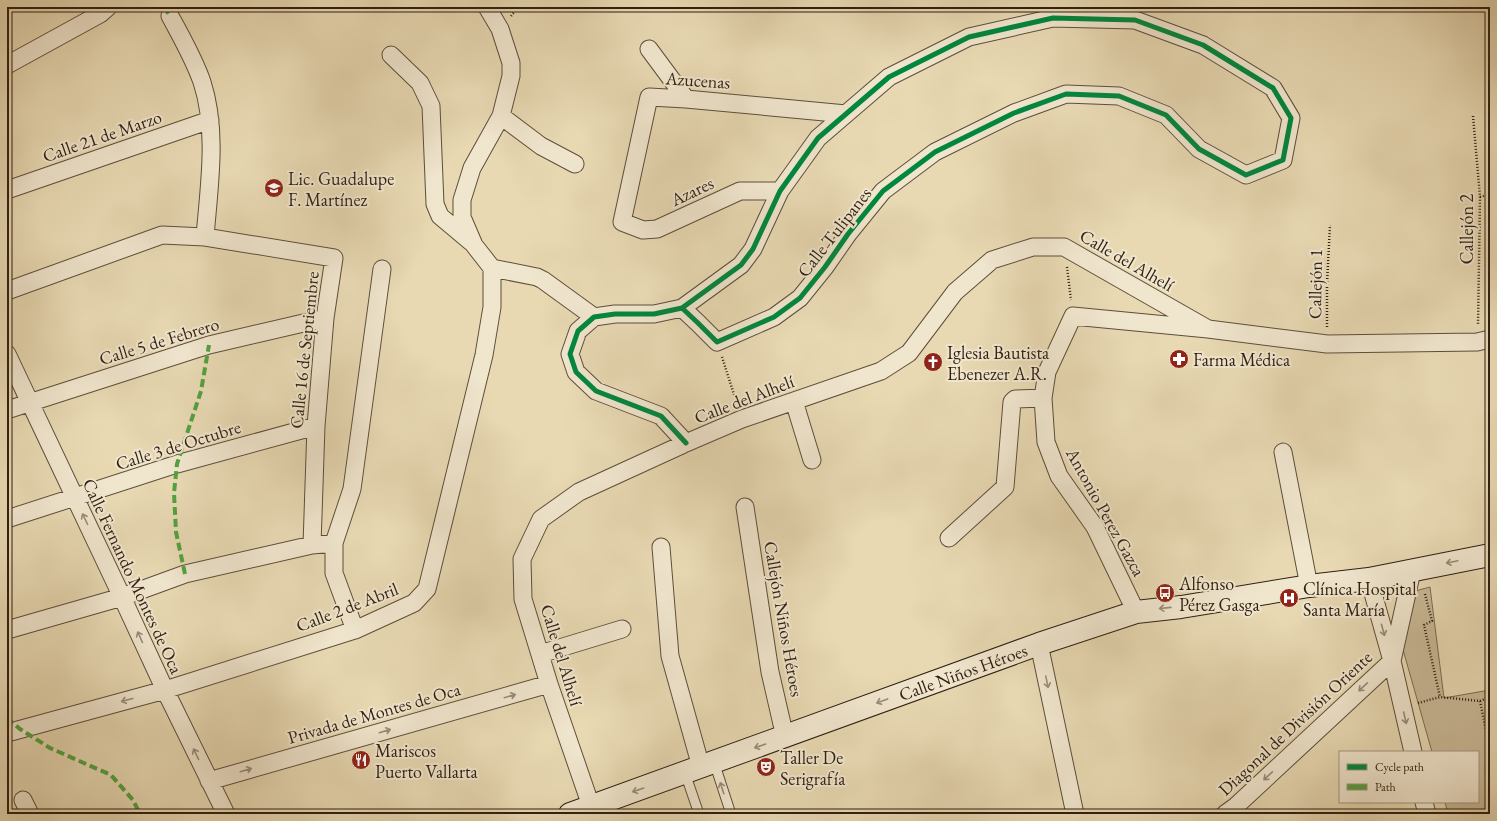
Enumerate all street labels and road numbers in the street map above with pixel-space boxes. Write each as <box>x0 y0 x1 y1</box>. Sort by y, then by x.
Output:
street label: Azucenas <box>664 66 731 94</box>
street label: Calle 21 de Marzo <box>39 105 165 167</box>
street label: Azares <box>666 171 717 211</box>
street label: Calle Tulipanes <box>792 182 876 282</box>
street label: Callejón 2 <box>1455 193 1478 264</box>
street label: Calle del Alhelí <box>1076 224 1179 297</box>
street label: Callejón 1 <box>1303 249 1327 319</box>
street label: Calle 16 de Septiembre <box>284 270 324 430</box>
street label: Calle 5 de Febrero <box>96 312 222 370</box>
street label: Calle del Alhelí <box>691 369 798 429</box>
street label: Calle 3 de Octubre <box>113 415 243 475</box>
street label: Antonio Perez Gazca <box>1061 443 1151 581</box>
street label: Calle Fernando Montes de Oca <box>78 475 189 678</box>
street label: Callejón Niños Héroes <box>759 539 809 699</box>
street label: Calle 2 de Abril <box>293 577 401 637</box>
street label: Calle del Alhelí <box>536 601 589 709</box>
street label: Calle Niños Héroes <box>896 638 1031 706</box>
street label: Diagonal de División Oriente <box>1213 646 1377 800</box>
street label: Privada de Montes de Oca <box>285 677 464 749</box>

